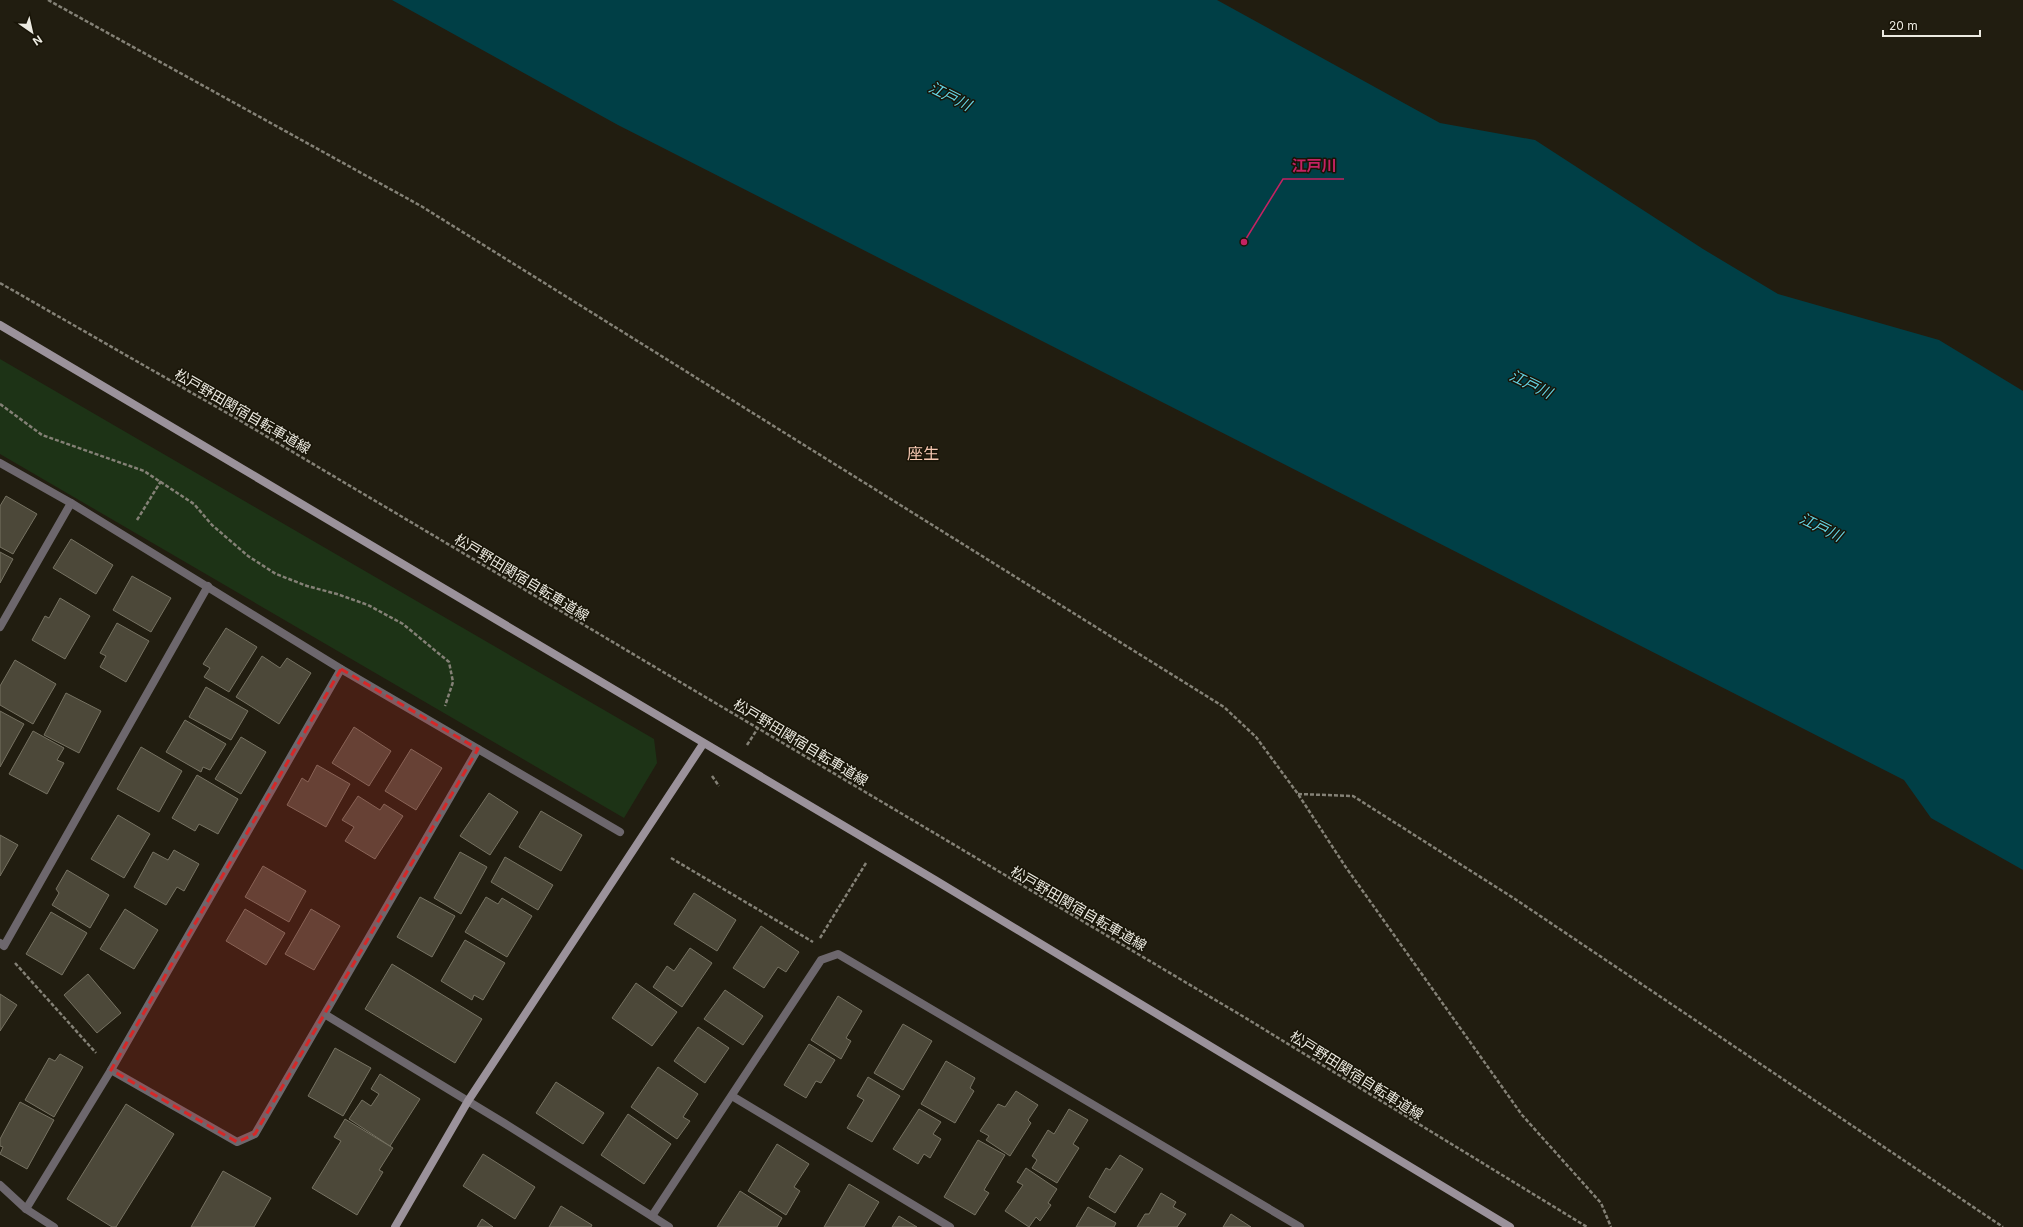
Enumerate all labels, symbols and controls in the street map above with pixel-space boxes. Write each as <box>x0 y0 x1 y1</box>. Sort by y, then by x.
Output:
north arrow <box>12 12 52 52</box>
scale bar <box>1883 12 1980 38</box>
text: 20 m <box>1889 18 1918 33</box>
text: N <box>30 32 45 48</box>
water label: 江戸川 <box>926 77 976 116</box>
callout: 江戸川 <box>1283 152 1344 179</box>
text: 江戸川 <box>1291 156 1337 175</box>
street label: 松戸野田関宿自転車道線 <box>172 365 314 457</box>
water label: 江戸川 <box>1507 366 1557 403</box>
district label: 座生 <box>907 443 939 463</box>
water label: 江戸川 <box>1797 509 1847 546</box>
street label: 松戸野田関宿自転車道線 <box>452 530 592 624</box>
street label: 松戸野田関宿自転車道線 <box>731 695 871 789</box>
street label: 松戸野田関宿自転車道線 <box>1008 862 1150 954</box>
street label: 松戸野田関宿自転車道線 <box>1287 1027 1427 1123</box>

